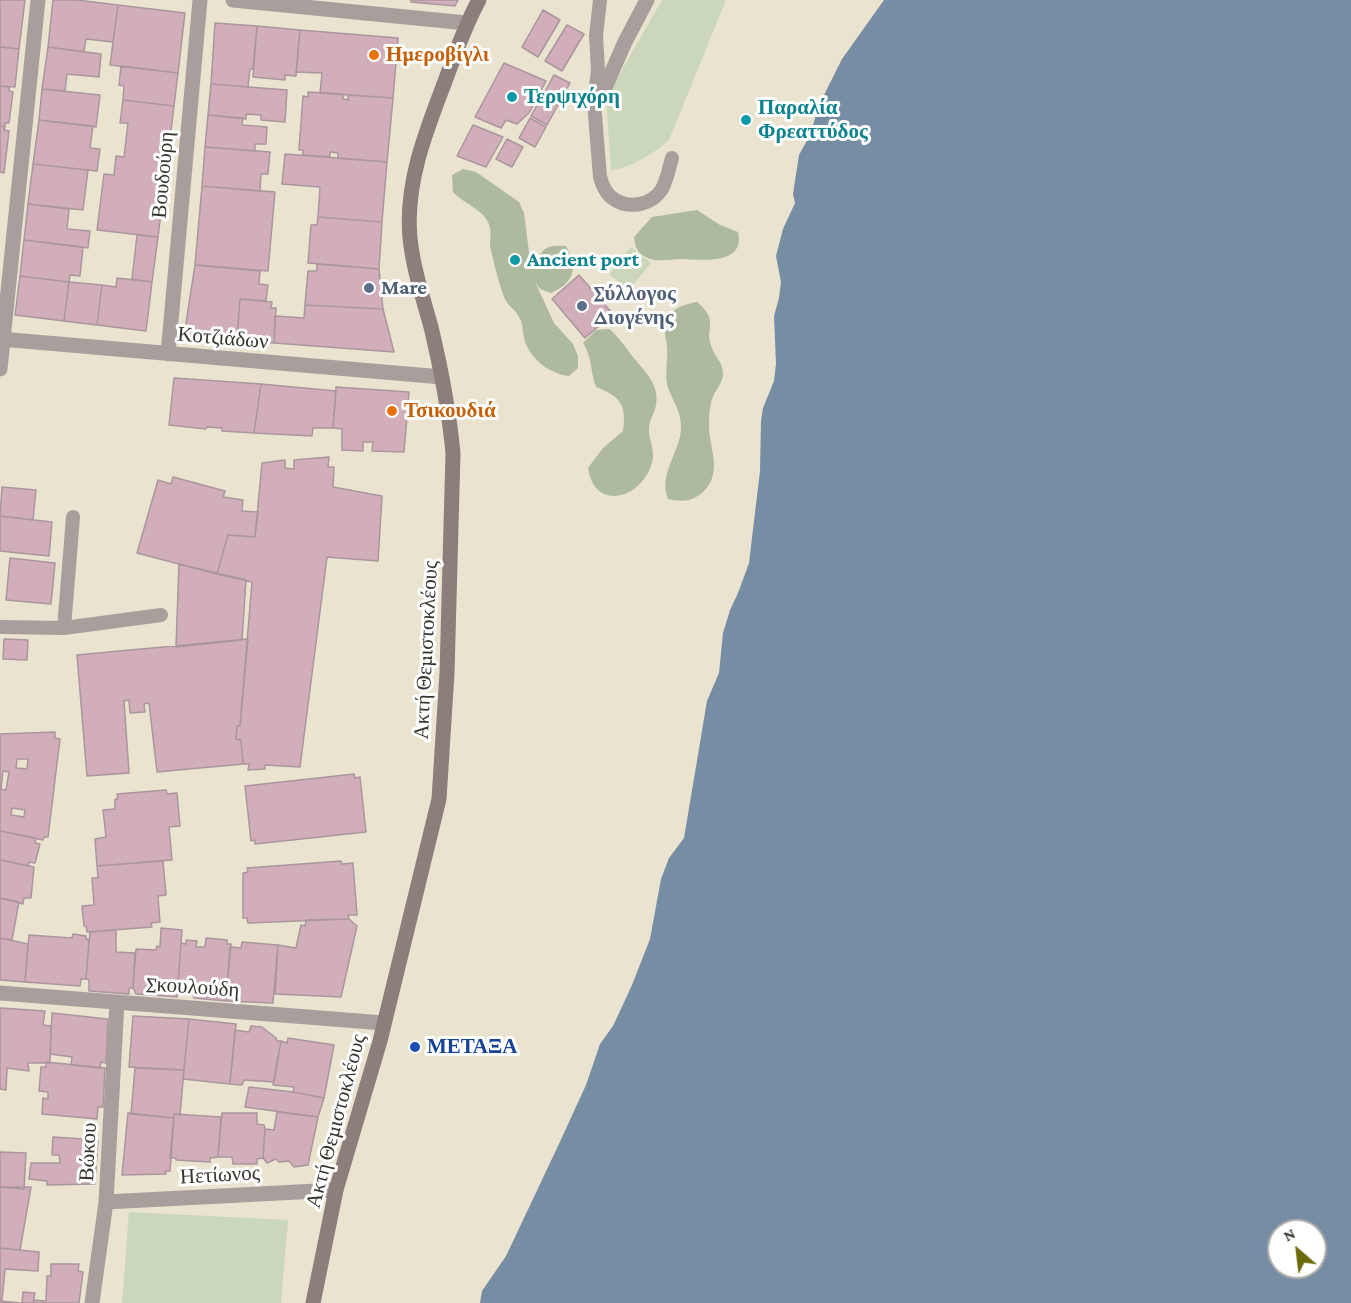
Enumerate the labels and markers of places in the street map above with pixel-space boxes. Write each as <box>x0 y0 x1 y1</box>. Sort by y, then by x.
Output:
place label: Ημεροβίγλι <box>386 42 489 68</box>
marker: Ημεροβίγλι <box>367 48 381 62</box>
place label: Τερψιχόρη <box>524 84 620 110</box>
marker: Τερψιχόρη <box>505 90 519 104</box>
place label: Παραλία Φρεαττύδος <box>758 95 868 145</box>
marker: Παραλία Φρεαττύδος <box>739 113 753 127</box>
place label: Ancient port <box>527 247 639 273</box>
marker: Ancient port <box>508 253 522 267</box>
place label: Mare <box>381 275 427 301</box>
marker: Mare <box>362 281 376 295</box>
place label: Σύλλογος Διογένης <box>594 281 676 331</box>
marker: Σύλλογος Διογένης <box>575 299 589 313</box>
place label: Τσικουδιά <box>404 398 496 424</box>
marker: Τσικουδιά <box>385 404 399 418</box>
place label: ΜΕΤΑΞΑ <box>427 1034 517 1060</box>
marker: ΜΕΤΑΞΑ <box>408 1040 422 1054</box>

